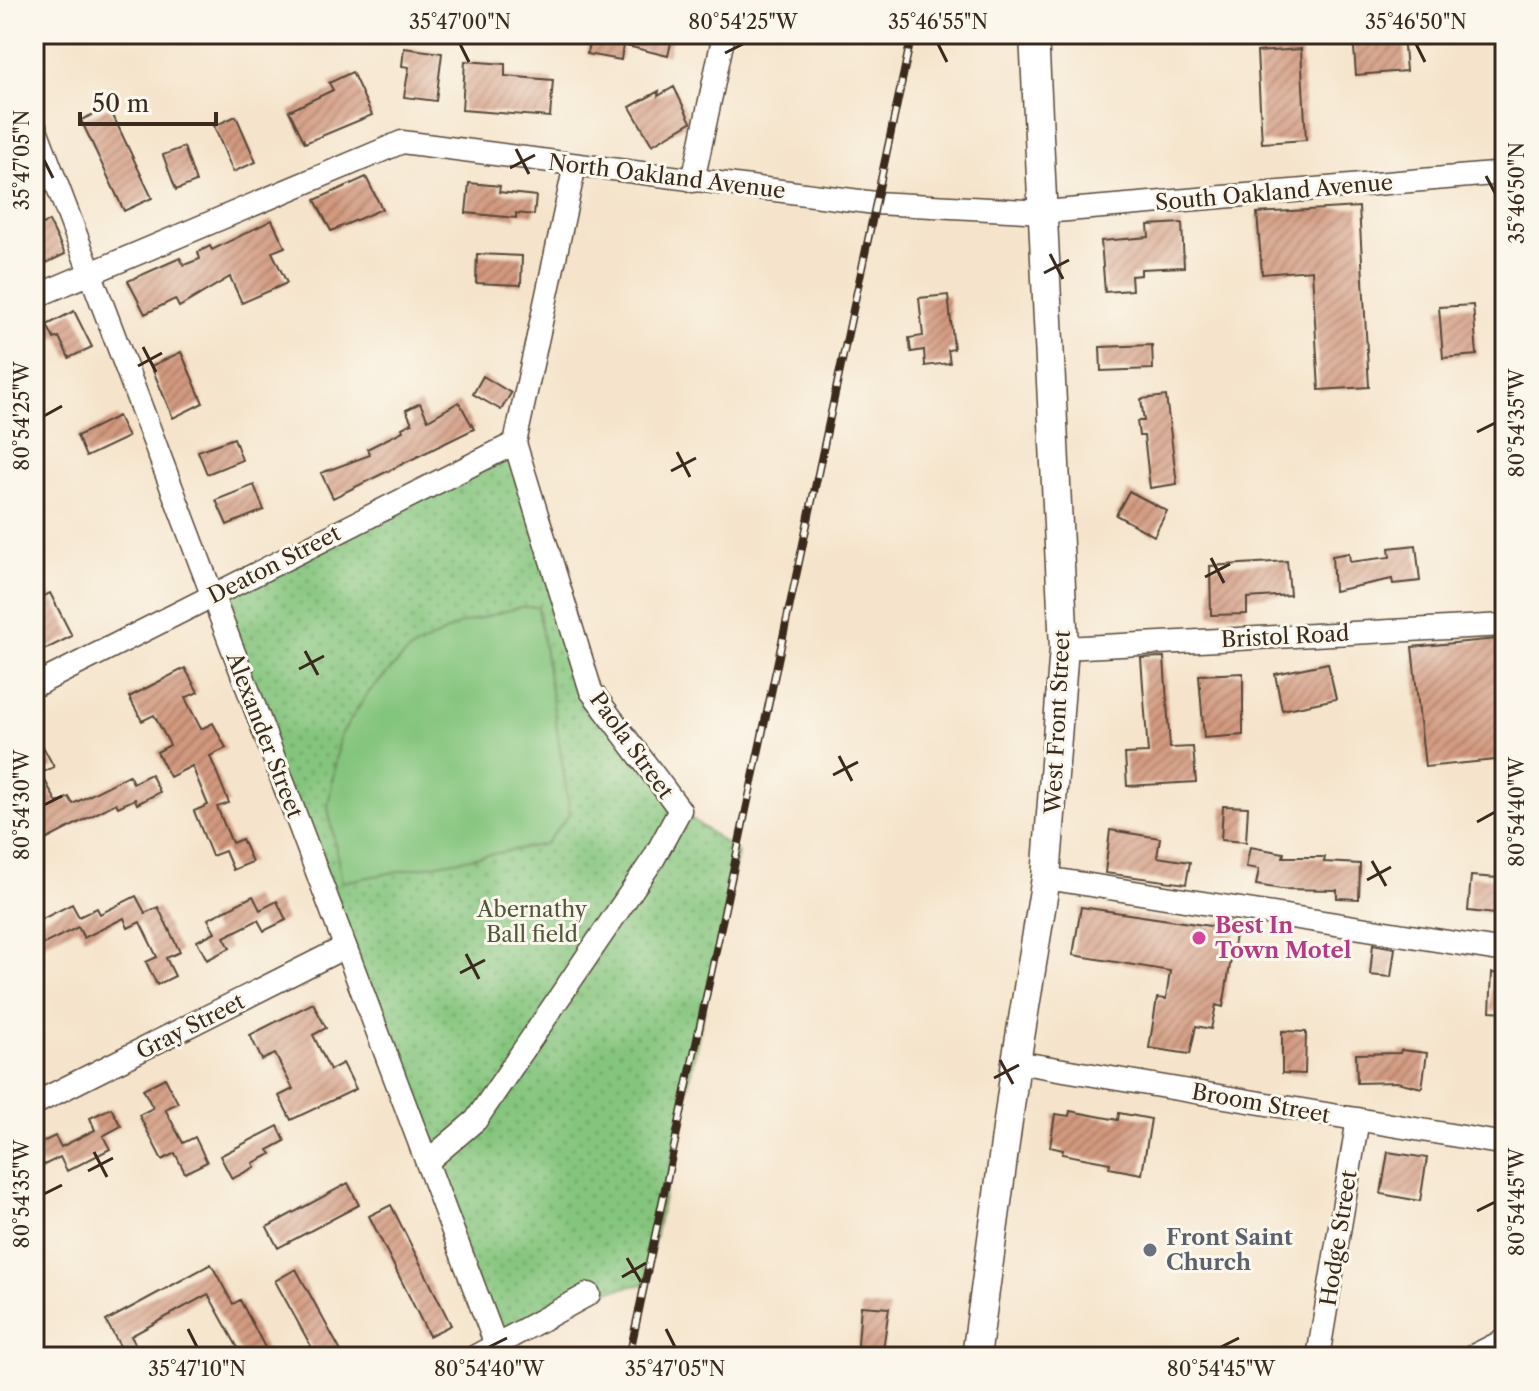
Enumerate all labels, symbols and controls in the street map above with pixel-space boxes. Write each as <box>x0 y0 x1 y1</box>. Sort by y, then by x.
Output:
text: 35°47'00"N <box>409 10 511 34</box>
text: 80°54'25"W <box>688 10 799 34</box>
text: 35°46'55"N <box>888 10 988 34</box>
text: 35°46'50"N <box>1365 10 1467 34</box>
scale bar <box>80 76 216 126</box>
text: 50 m <box>92 89 149 118</box>
text: 35°47'05"N <box>10 110 34 210</box>
text: 35°46'50"N <box>1505 142 1529 244</box>
street label: North Oakland Avenue <box>547 149 787 204</box>
street label: South Oakland Avenue <box>1154 169 1394 216</box>
text: 80°54'25"W <box>10 360 34 471</box>
text: 80°54'35"W <box>1505 367 1529 477</box>
street label: Deaton Street <box>203 519 345 609</box>
street label: Bristol Road <box>1220 620 1350 653</box>
street label: West Front Street <box>1039 629 1076 816</box>
street label: Alexander Street <box>220 648 309 822</box>
street label: Paola Street <box>584 687 679 804</box>
text: 80°54'30"W <box>10 749 34 860</box>
text: 80°54'40"W <box>1505 756 1529 867</box>
park label: Abernathy Ball field <box>476 896 588 948</box>
place label: Best In Town Motel <box>1215 912 1352 964</box>
marker: Best In Town Motel <box>1190 929 1208 947</box>
street label: Gray Street <box>132 988 249 1065</box>
street label: Broom Street <box>1190 1078 1332 1129</box>
text: 80°54'35"W <box>10 1138 34 1248</box>
text: 80°54'45"W <box>1505 1147 1529 1256</box>
street label: Hodge Street <box>1314 1168 1363 1308</box>
place label: Front Saint Church <box>1166 1224 1293 1276</box>
marker: Front Saint Church <box>1141 1241 1159 1259</box>
text: 35°47'10"N <box>148 1357 246 1381</box>
text: 80°54'40"W <box>434 1357 545 1381</box>
text: 35°47'05"N <box>625 1357 725 1381</box>
text: 80°54'45"W <box>1167 1357 1276 1381</box>

